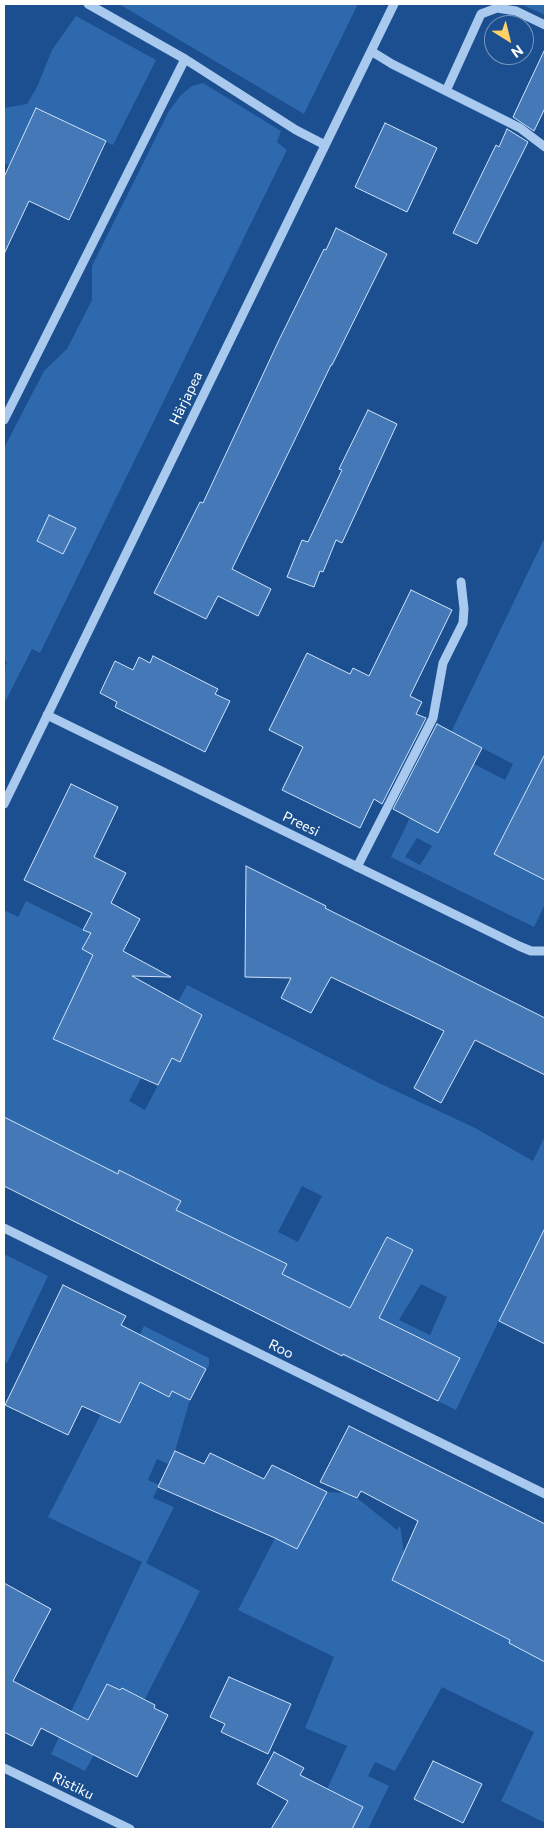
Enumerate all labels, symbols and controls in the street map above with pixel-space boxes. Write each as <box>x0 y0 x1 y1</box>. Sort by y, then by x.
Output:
north arrow <box>484 15 534 65</box>
text: N <box>508 42 527 62</box>
street label: Härjapea <box>166 369 206 427</box>
street label: Preesi <box>280 808 322 840</box>
street label: Roo <box>266 1336 296 1362</box>
street label: Ristiku <box>50 1769 96 1803</box>

